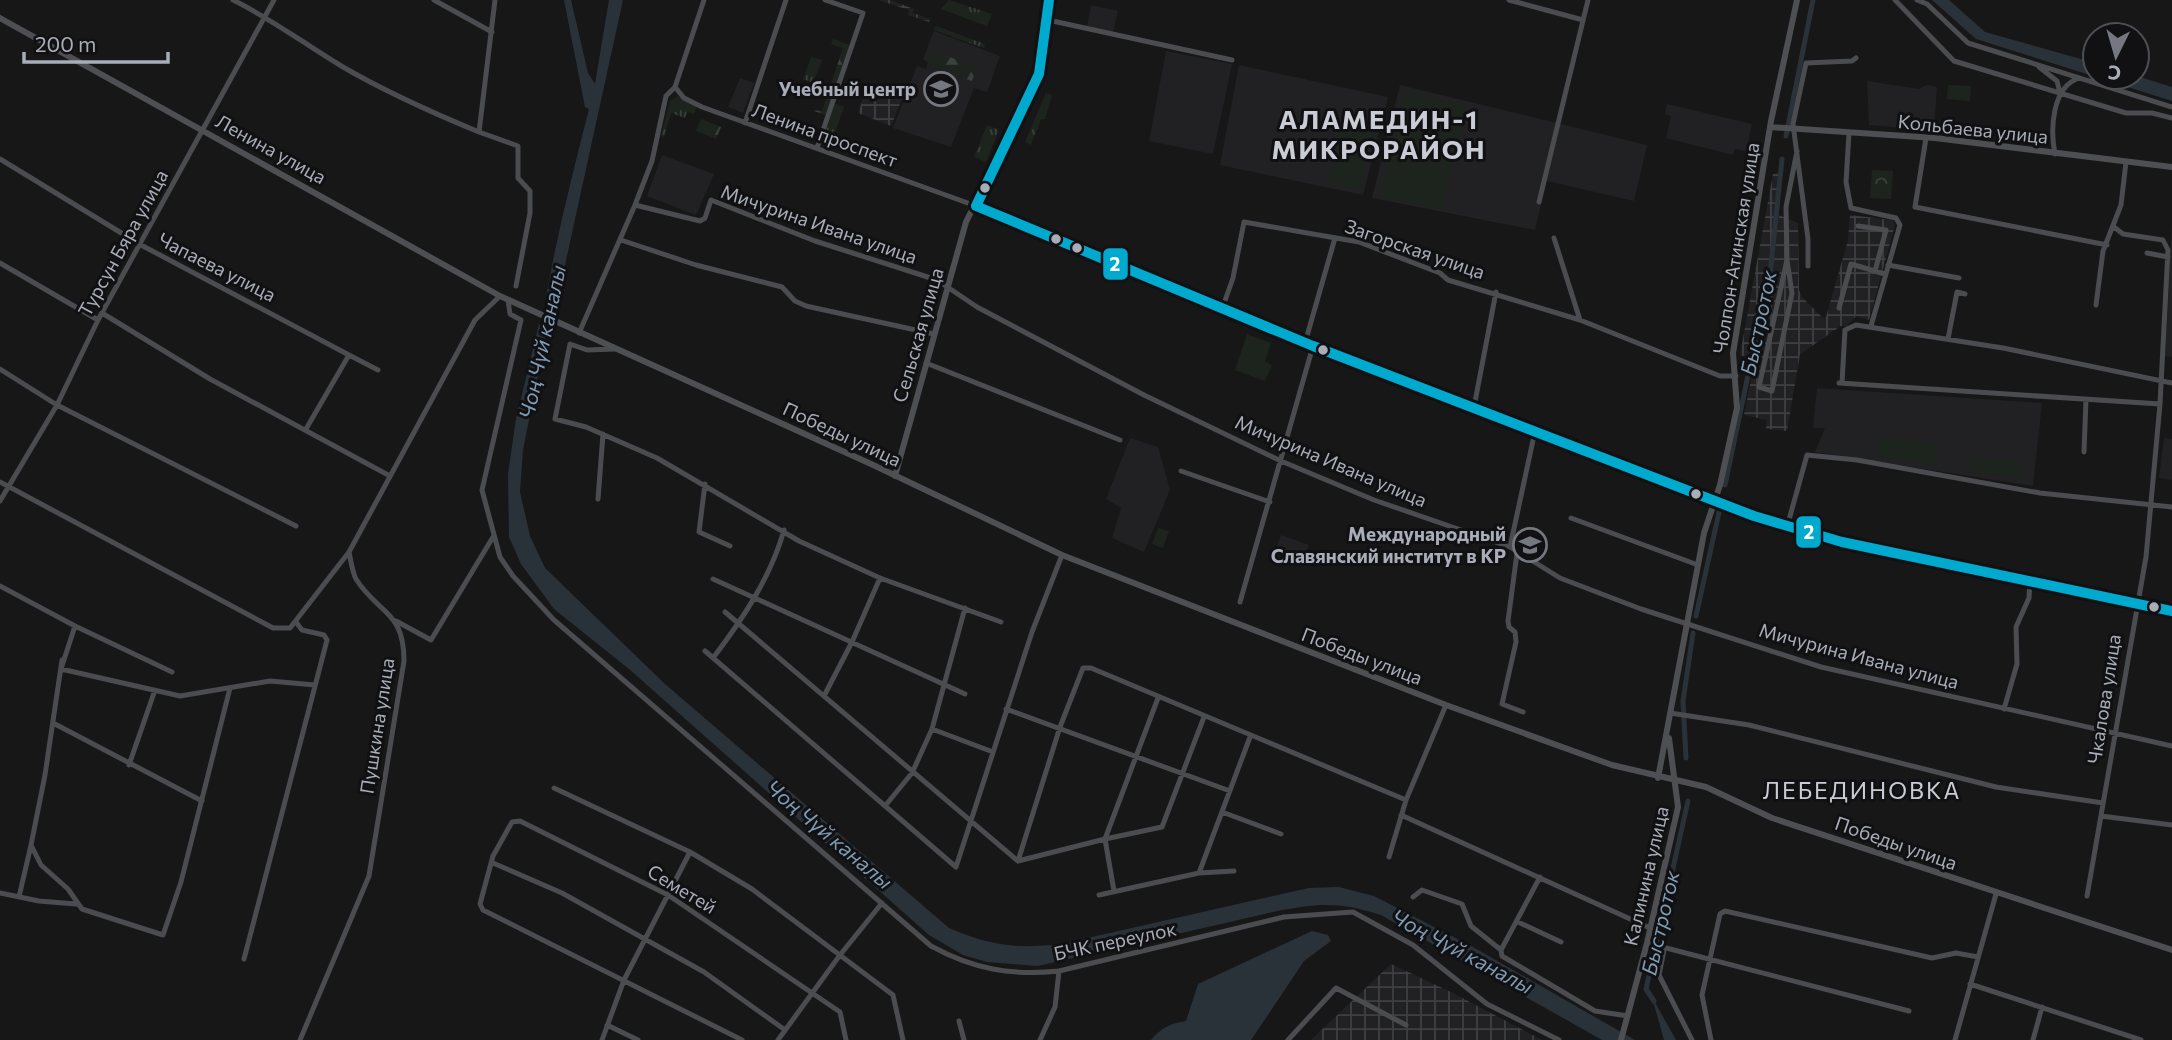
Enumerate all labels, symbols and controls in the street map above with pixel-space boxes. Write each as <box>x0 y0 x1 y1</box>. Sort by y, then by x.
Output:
scale bar <box>24 21 168 65</box>
north arrow <box>2081 21 2151 91</box>
text: 200 m <box>35 31 96 56</box>
text: С <box>2107 61 2122 85</box>
school or university icon: Учебный центр <box>922 70 960 108</box>
place label: Учебный центр <box>779 77 916 100</box>
street label: Ленина проспект <box>749 98 901 172</box>
district label: АЛАМЕДИН-1 МИКРОРАЙОН <box>1271 103 1487 164</box>
street label: Ленина улица <box>212 109 330 188</box>
street label: Кольбаева улица <box>1897 109 2049 148</box>
street label: Чолпон-Атинская улица <box>1707 141 1764 355</box>
street label: Турсун Бяра улица <box>73 165 172 320</box>
street label: Мичурина Ивана улица <box>718 179 920 268</box>
unlabelled marker <box>978 181 992 195</box>
street label: Загорская улица <box>1342 214 1488 283</box>
street label: Чапаева улица <box>155 227 280 306</box>
unlabelled marker <box>1049 232 1063 246</box>
unlabelled marker <box>1070 241 1084 255</box>
line badge: 2 <box>1102 247 1129 281</box>
text: 2 <box>1110 252 1120 275</box>
water label: Чоң Чүй каналы <box>513 263 570 421</box>
street label: Сельская улица <box>887 265 948 405</box>
water label: Быстроток <box>1734 267 1781 377</box>
unlabelled marker <box>1316 343 1330 357</box>
street label: Победы улица <box>780 396 905 471</box>
street label: Мичурина Ивана улица <box>1232 410 1430 511</box>
unlabelled marker <box>1689 487 1703 501</box>
line badge: 2 <box>1795 515 1822 549</box>
text: 2 <box>1804 520 1814 543</box>
place label: Международный Славянский институт в КР <box>1271 522 1506 567</box>
school or university icon: Международный Славянский институт в КР <box>1511 526 1549 564</box>
unlabelled marker <box>2147 600 2161 614</box>
street label: Мичурина Ивана улица <box>1757 618 1962 693</box>
street label: Победы улица <box>1298 622 1426 689</box>
street label: Чкалова улица <box>2082 633 2125 765</box>
street label: Пушкина улица <box>354 656 399 795</box>
water label: Чоң Чүй каналы <box>762 774 898 894</box>
district label: ЛЕБЕДИНОВКА <box>1763 776 1961 804</box>
street label: Калинина улица <box>1618 804 1673 948</box>
street label: Победы улица <box>1832 811 1960 874</box>
street label: Семетей <box>644 859 721 918</box>
water label: Быстроток <box>1635 867 1684 977</box>
water label: Чоң Чүй каналы <box>1388 903 1538 998</box>
street label: БЧК переулок <box>1052 916 1178 965</box>

